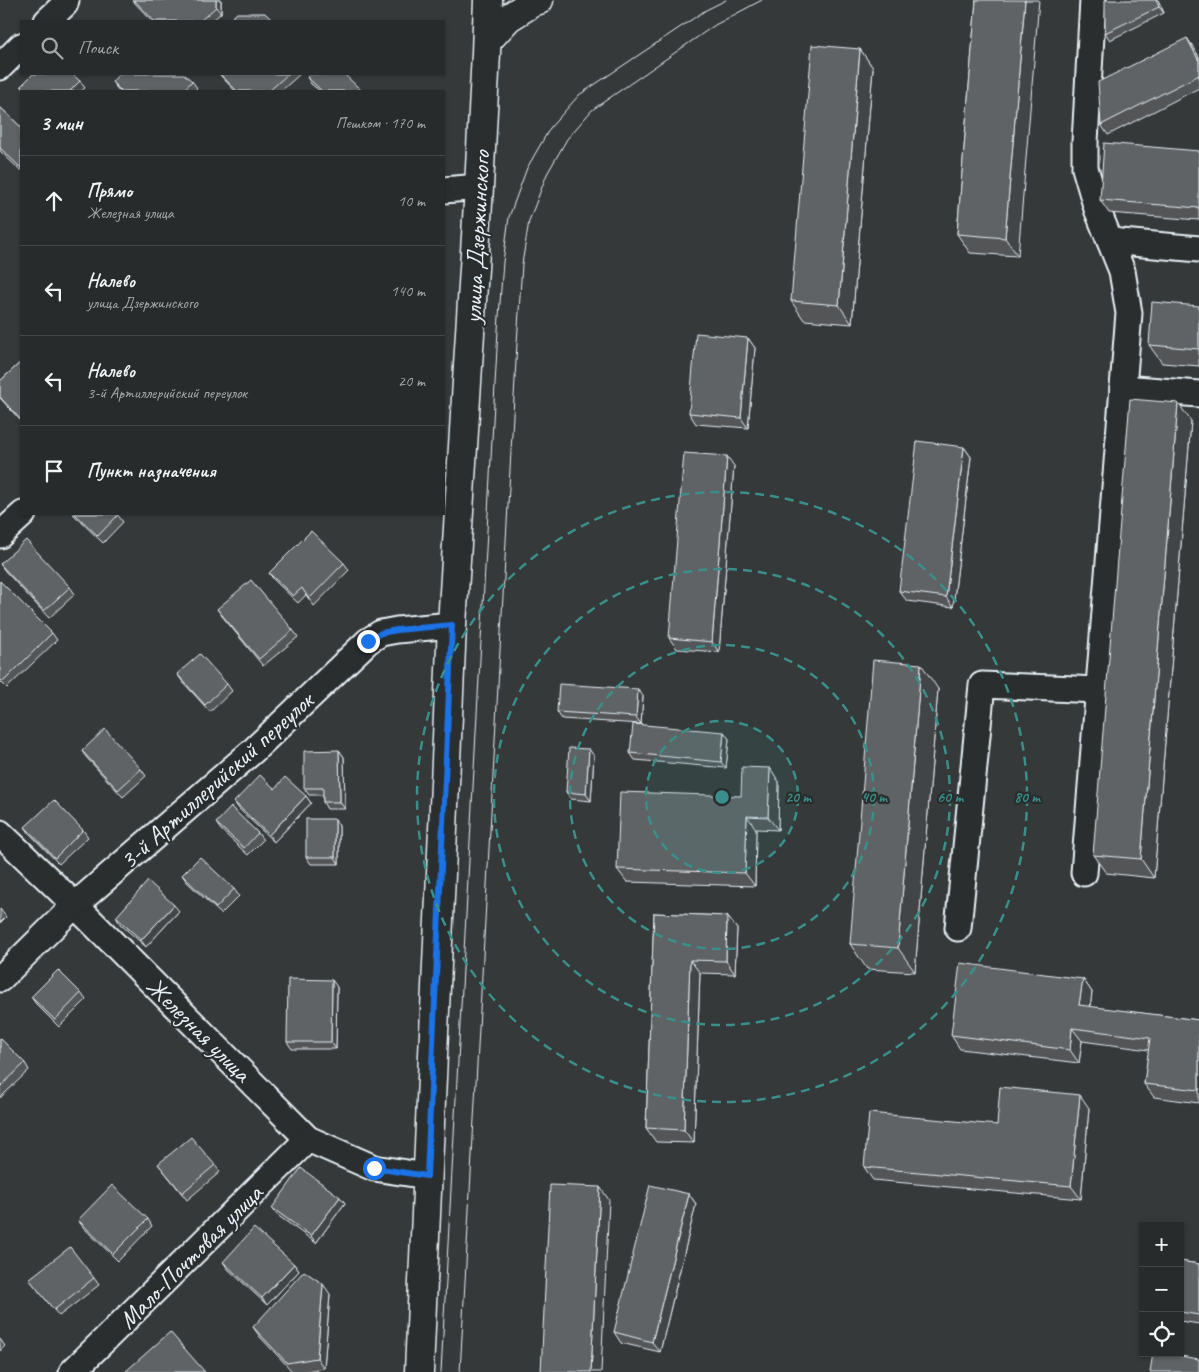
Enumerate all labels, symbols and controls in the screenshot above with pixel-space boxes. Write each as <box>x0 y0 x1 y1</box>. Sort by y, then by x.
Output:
search box <box>20 20 445 75</box>
icon: search <box>38 34 66 62</box>
text: Поиск <box>78 36 118 60</box>
text: 3 мин <box>40 110 83 136</box>
text: Пешком · 170 m <box>336 113 425 133</box>
street label: улица Дзержинского <box>456 149 498 326</box>
text: Прямо <box>87 179 132 203</box>
icon: ahead <box>40 187 68 215</box>
text: 10 m <box>398 191 425 211</box>
text: Железная улица <box>87 203 174 223</box>
text: Налево <box>87 269 135 293</box>
icon: left <box>40 277 68 305</box>
text: 140 m <box>391 281 425 301</box>
text: улица Дзержинского <box>87 293 198 313</box>
text: Налево <box>87 359 135 383</box>
icon: left <box>40 367 68 395</box>
text: 20 m <box>398 371 425 391</box>
text: 3-й Артиллерийский переулок <box>87 383 247 403</box>
icon: arrive <box>40 457 68 485</box>
text: Пункт назначения <box>87 459 216 483</box>
route end <box>357 630 380 653</box>
street label: 3-й Артиллерийский переулок <box>113 683 322 876</box>
centre of rings <box>713 788 731 806</box>
text: 20 m <box>785 788 812 807</box>
text: 40 m <box>861 788 888 807</box>
text: 60 m <box>937 788 964 807</box>
text: 80 m <box>1014 788 1041 807</box>
street label: Железная улица <box>139 970 259 1090</box>
route start <box>363 1157 386 1180</box>
street label: Мало-Почтовая улица <box>112 1176 271 1336</box>
map controls <box>1139 1222 1184 1357</box>
button: + <box>1139 1222 1184 1267</box>
button: − <box>1139 1267 1184 1312</box>
button: locate <box>1139 1312 1184 1357</box>

